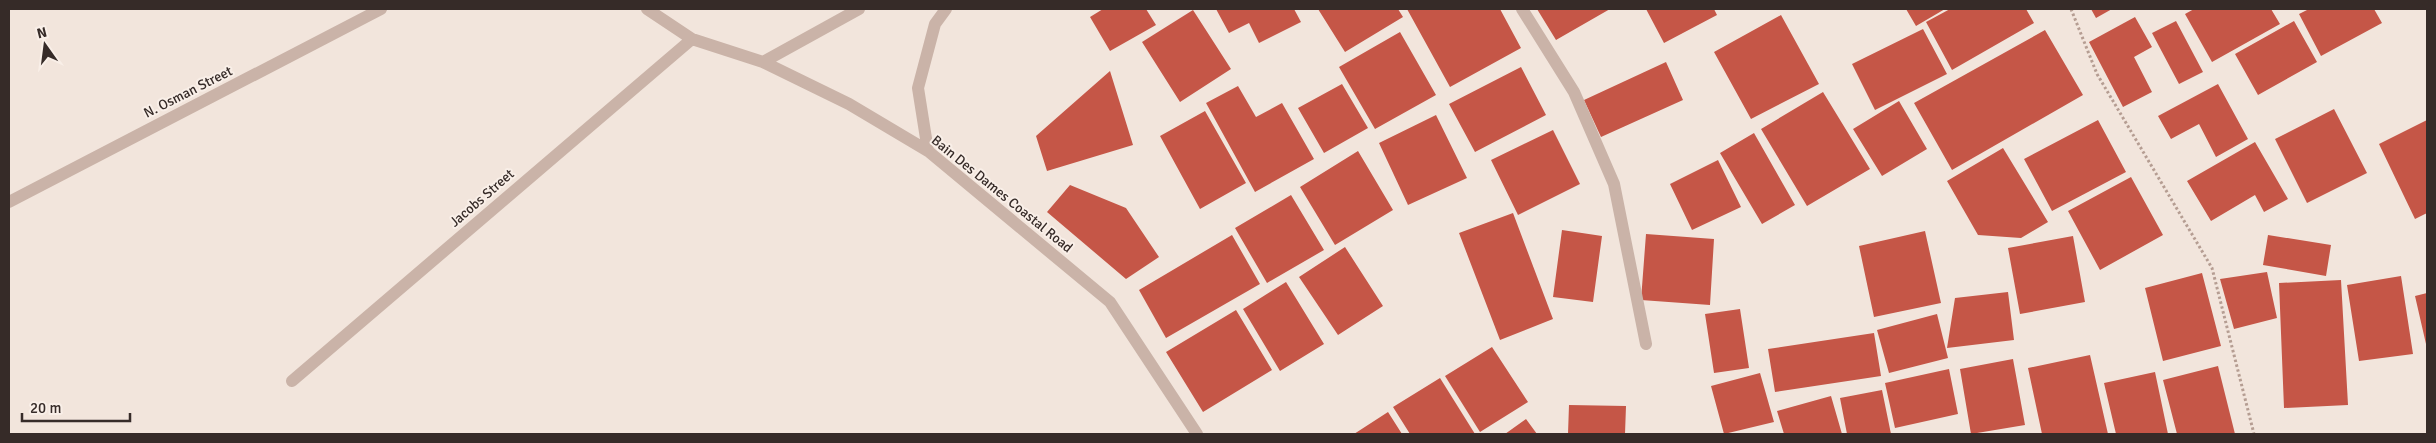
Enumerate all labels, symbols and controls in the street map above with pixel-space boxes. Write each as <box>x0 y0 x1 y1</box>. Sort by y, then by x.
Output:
north arrow <box>20 20 70 70</box>
text: N <box>35 23 49 42</box>
street label: N. Osman Street <box>141 62 235 122</box>
street label: Bain Des Dames Coastal Road <box>928 132 1076 256</box>
street label: Jacobs Street <box>446 165 518 231</box>
scale bar <box>22 390 130 422</box>
text: 20 m <box>30 399 61 417</box>

